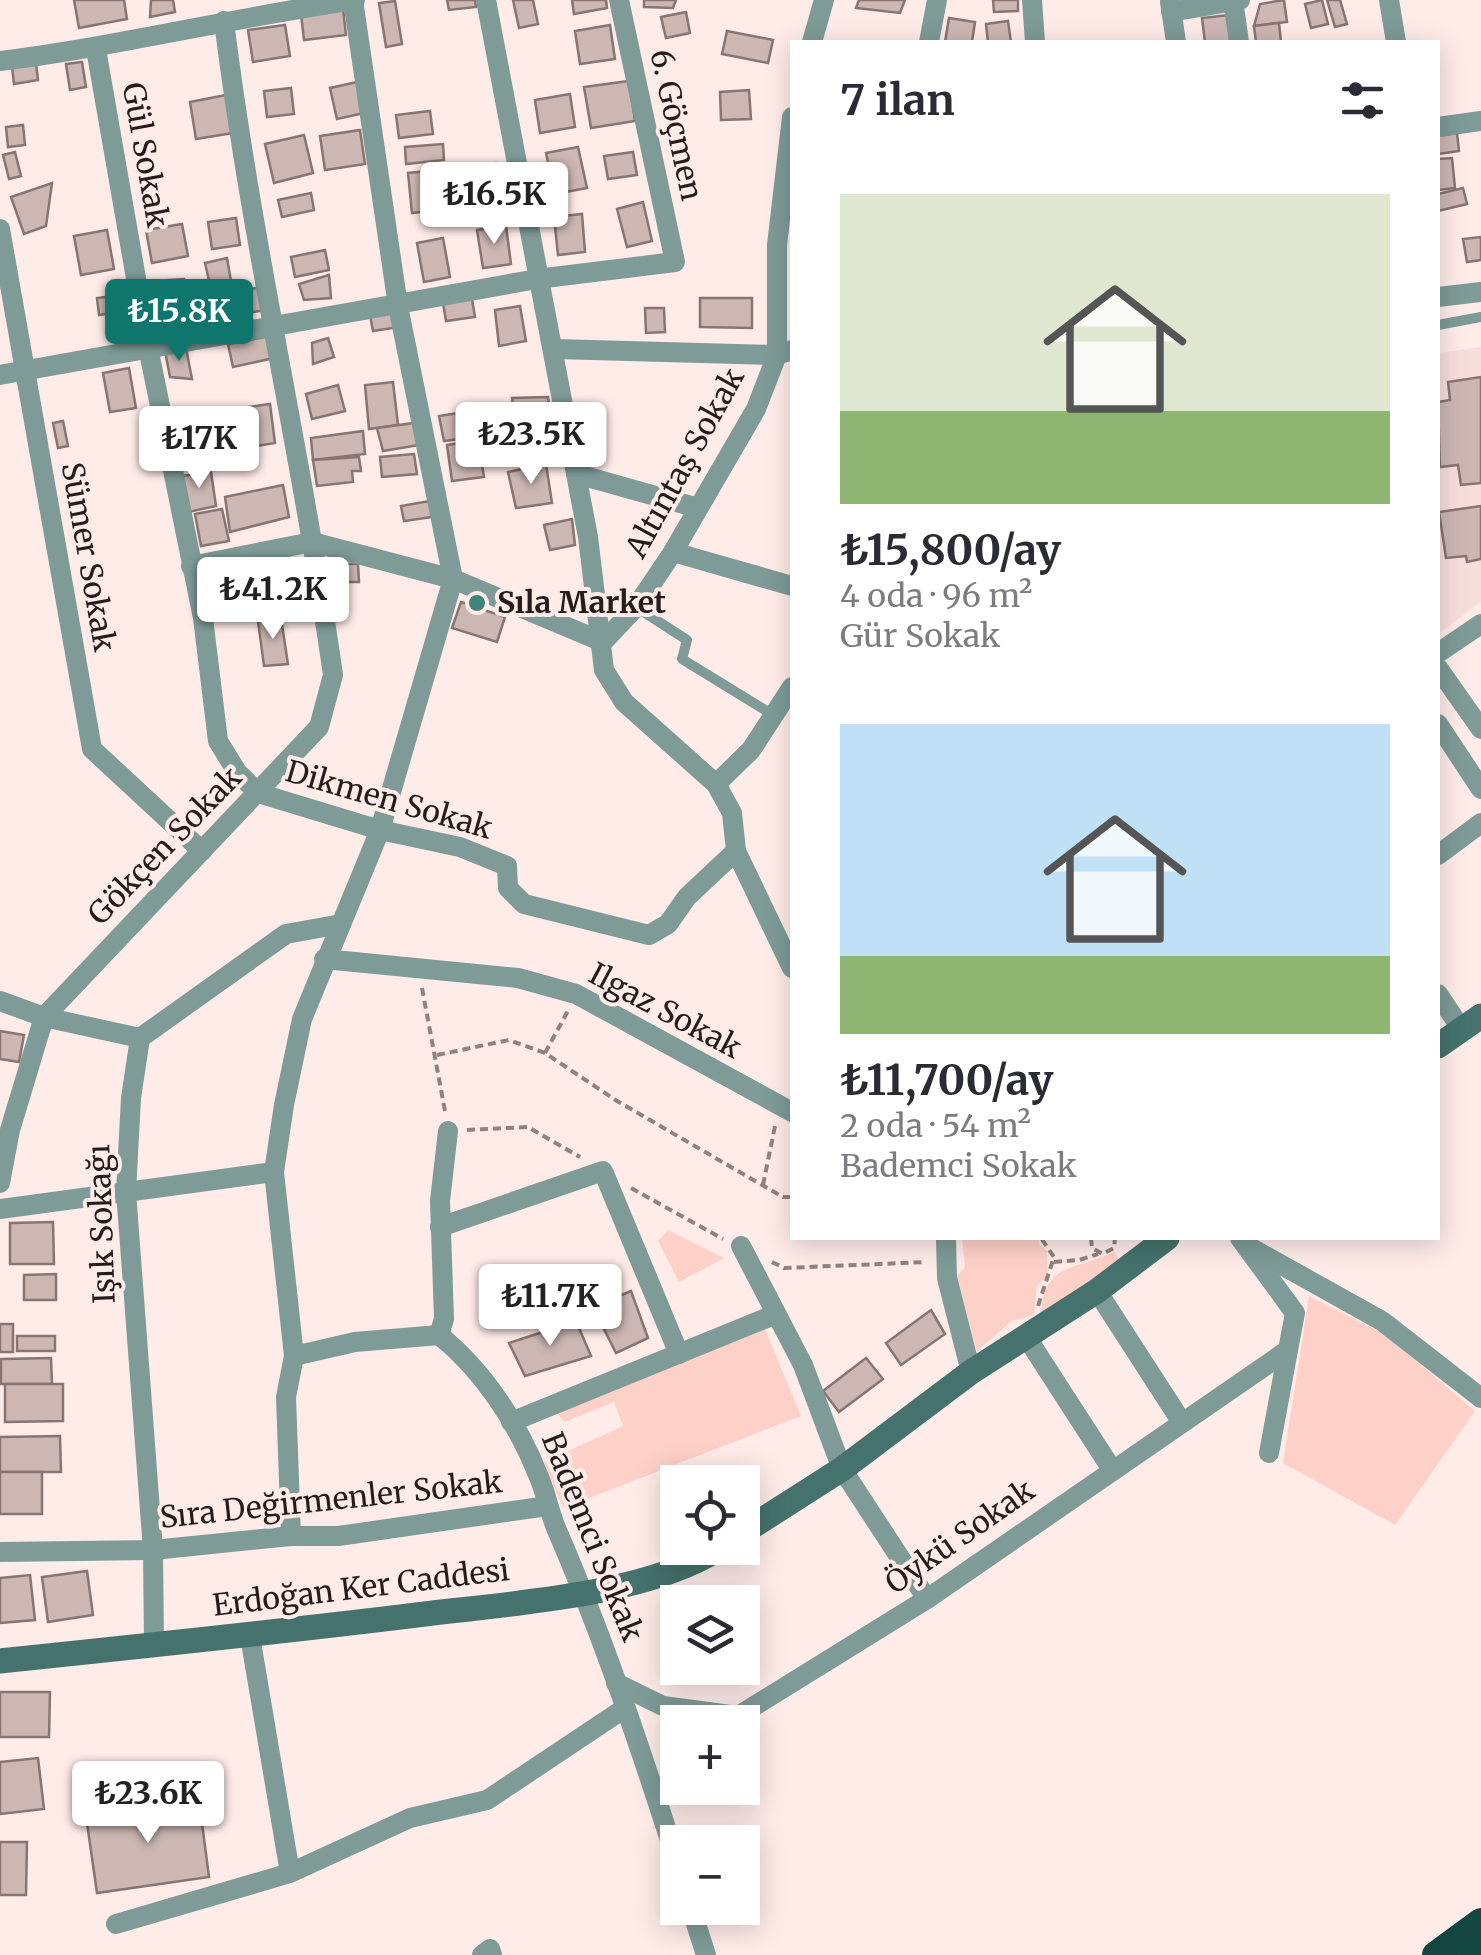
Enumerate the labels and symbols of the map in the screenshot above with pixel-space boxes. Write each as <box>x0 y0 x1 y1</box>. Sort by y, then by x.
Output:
street label: 6. Göçmen <box>642 46 712 204</box>
street label: Gül Sokak <box>115 80 177 230</box>
pin: ₺16.5K <box>413 162 575 247</box>
pin: ₺15.8K <box>98 279 260 364</box>
street label: Altıntaş Sokak <box>616 361 752 565</box>
pin: ₺23.5K <box>450 402 612 487</box>
pin: ₺17K <box>140 406 258 491</box>
street label: Sümer Sokak <box>54 459 124 654</box>
pin: ₺41.2K <box>192 557 354 642</box>
place label: Sıla Market <box>497 583 666 621</box>
marker: Sıla Market <box>466 592 488 614</box>
street label: Dikmen Sokak <box>282 751 497 847</box>
street label: Gökçen Sokak <box>79 758 249 932</box>
street label: Ilgaz Sokak <box>583 954 748 1066</box>
street label: Işık Sokağı <box>79 1144 123 1304</box>
pin: ₺11.7K <box>469 1264 631 1349</box>
street label: Bademci Sokak <box>534 1427 652 1647</box>
street label: Sıra Değirmenler Sokak <box>158 1462 504 1536</box>
street label: Öykü Sokak <box>877 1471 1041 1601</box>
street label: Erdoğan Ker Caddesi <box>210 1550 511 1624</box>
pin: ₺23.6K <box>67 1761 229 1846</box>

